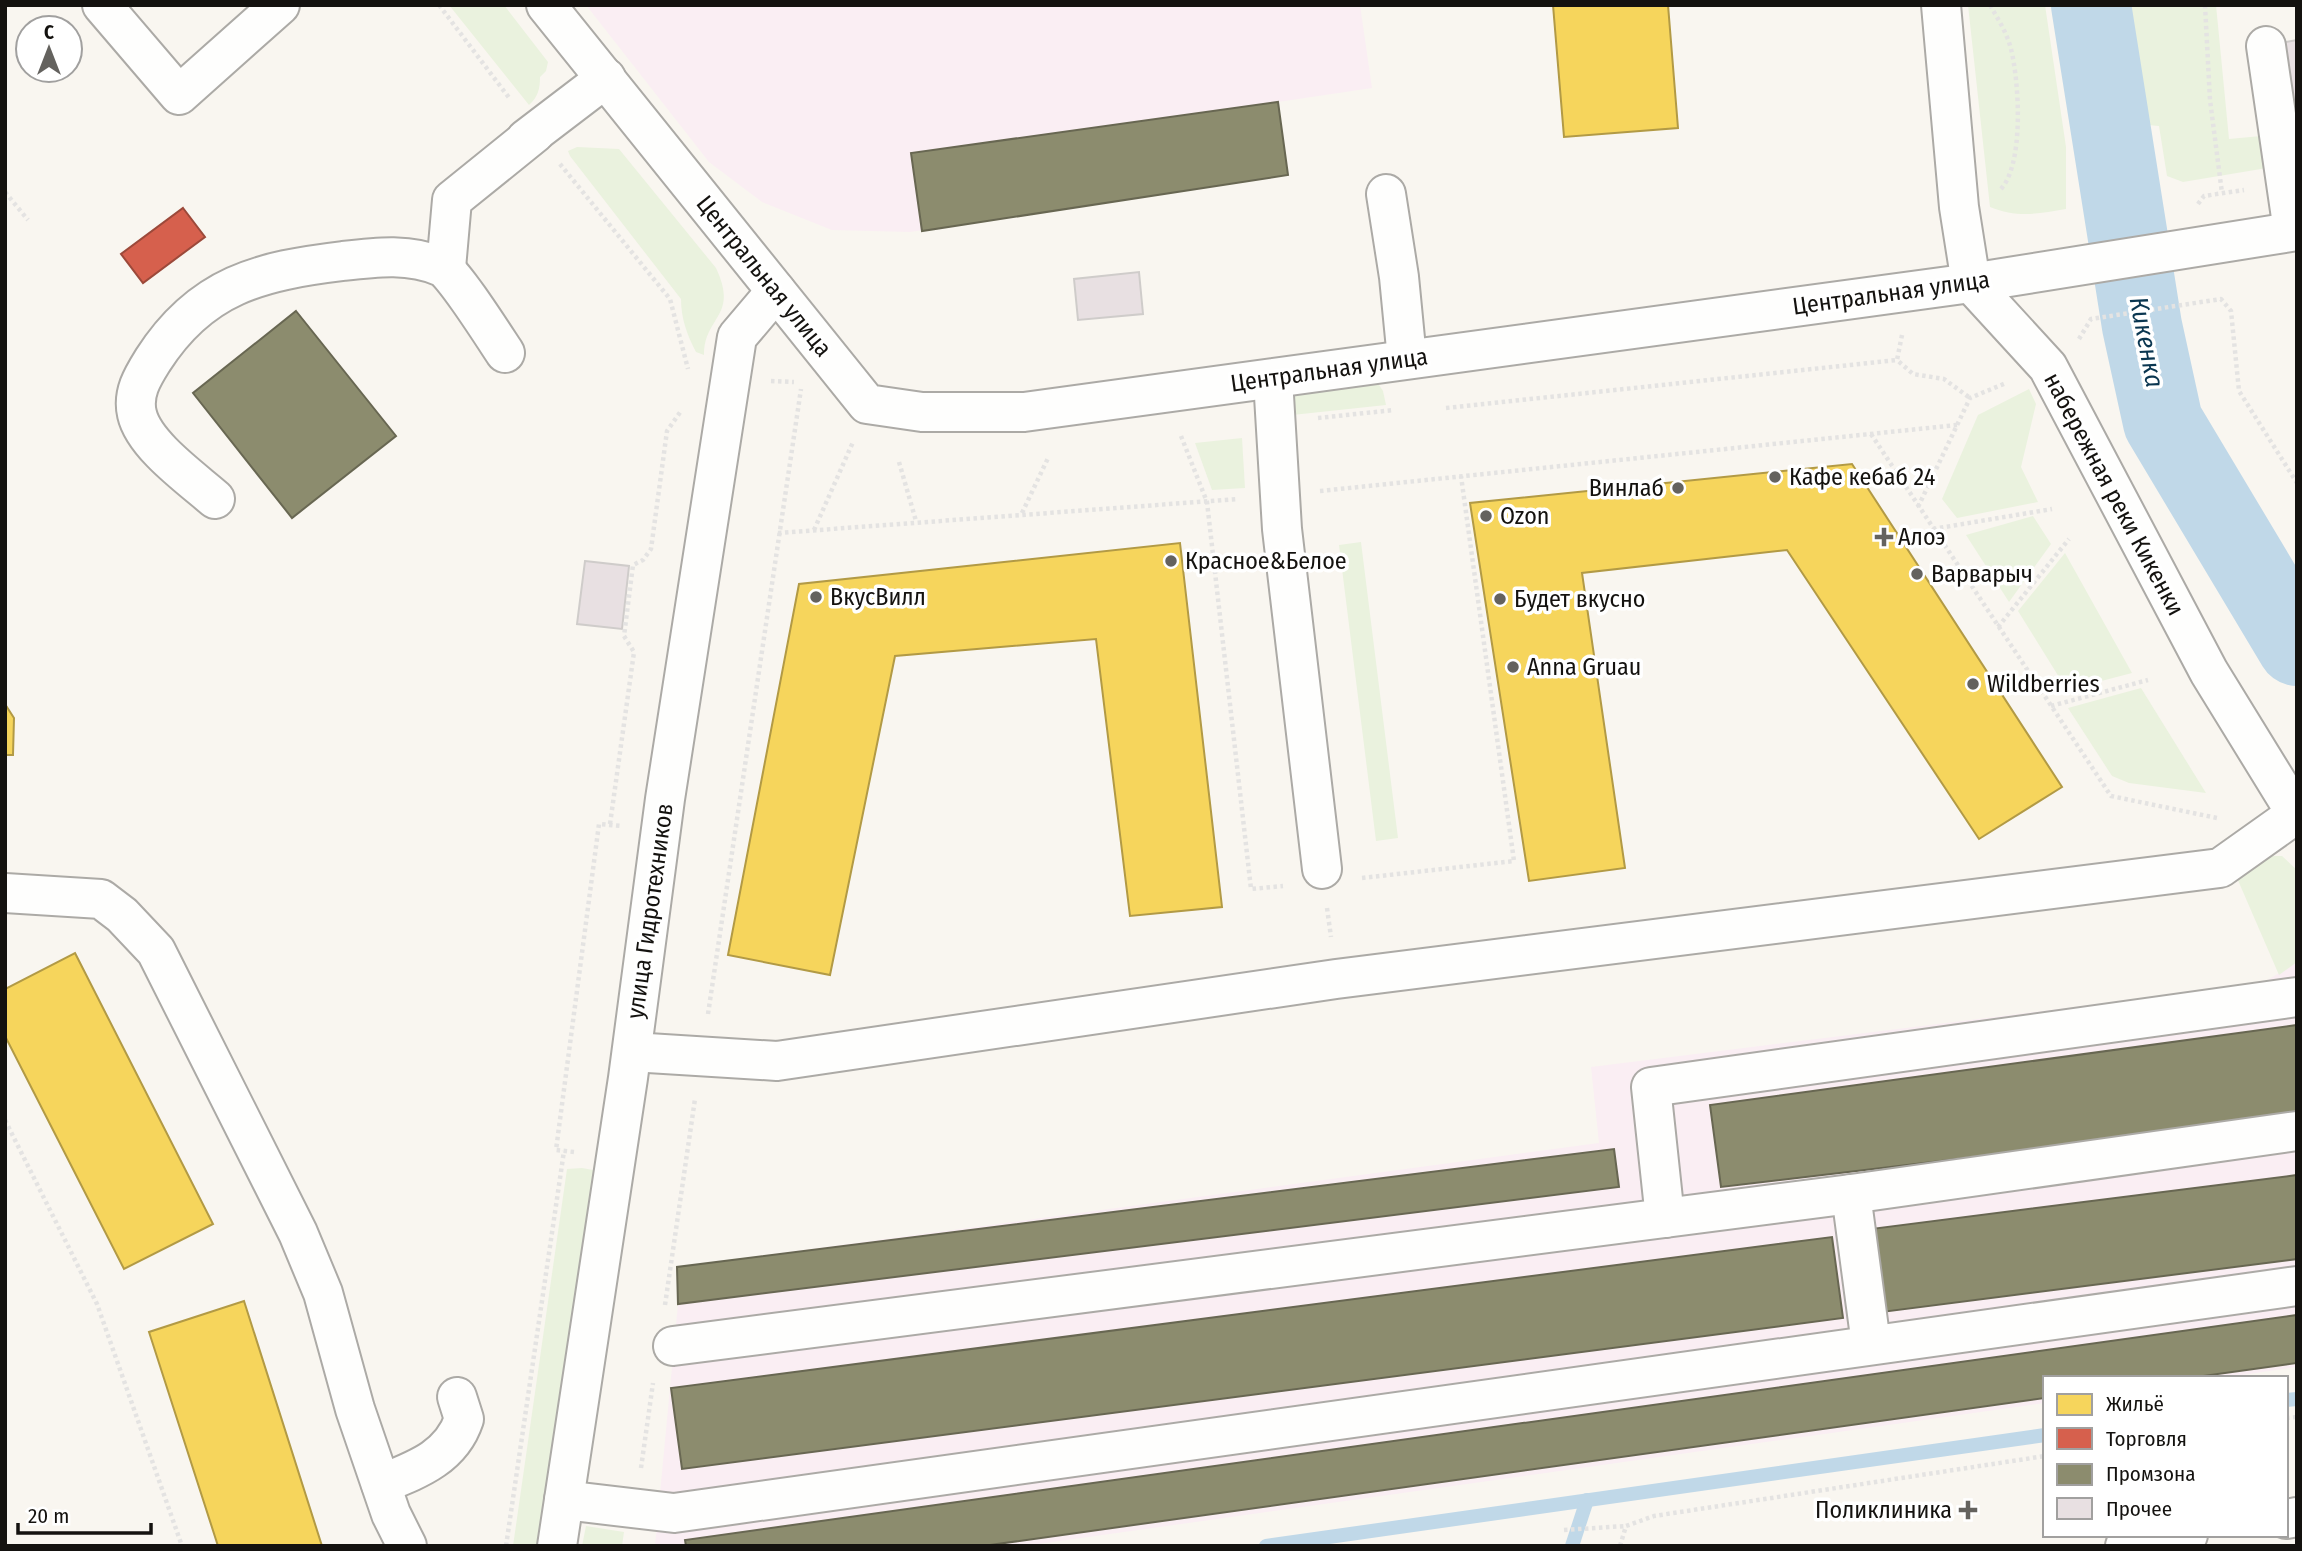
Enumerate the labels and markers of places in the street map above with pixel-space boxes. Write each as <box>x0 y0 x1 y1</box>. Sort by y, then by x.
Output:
place label: Кафе кебаб 24 <box>1789 463 1935 491</box>
marker: Кафе кебаб 24 <box>1767 469 1783 485</box>
place label: Винлаб <box>1589 474 1664 502</box>
marker: Винлаб <box>1670 480 1686 496</box>
place label: Ozon <box>1500 502 1549 530</box>
marker: Ozon <box>1478 508 1494 524</box>
place label: Алоэ <box>1898 523 1945 551</box>
marker: Алоэ <box>1876 529 1892 545</box>
place label: Красное&Белое <box>1185 547 1347 575</box>
marker: Красное&Белое <box>1163 553 1179 569</box>
place label: Варварыч <box>1931 560 2033 588</box>
marker: Варварыч <box>1909 566 1925 582</box>
place label: ВкусВилл <box>830 583 926 611</box>
place label: Будет вкусно <box>1514 585 1645 613</box>
marker: ВкусВилл <box>808 589 824 605</box>
marker: Будет вкусно <box>1492 591 1508 607</box>
place label: Anna Gruau <box>1527 653 1641 681</box>
marker: Anna Gruau <box>1505 659 1521 675</box>
place label: Wildberries <box>1987 670 2100 698</box>
marker: Wildberries <box>1965 676 1981 692</box>
place label: Поликлиника <box>1815 1496 1952 1524</box>
marker: Поликлиника <box>1958 1500 1978 1520</box>

